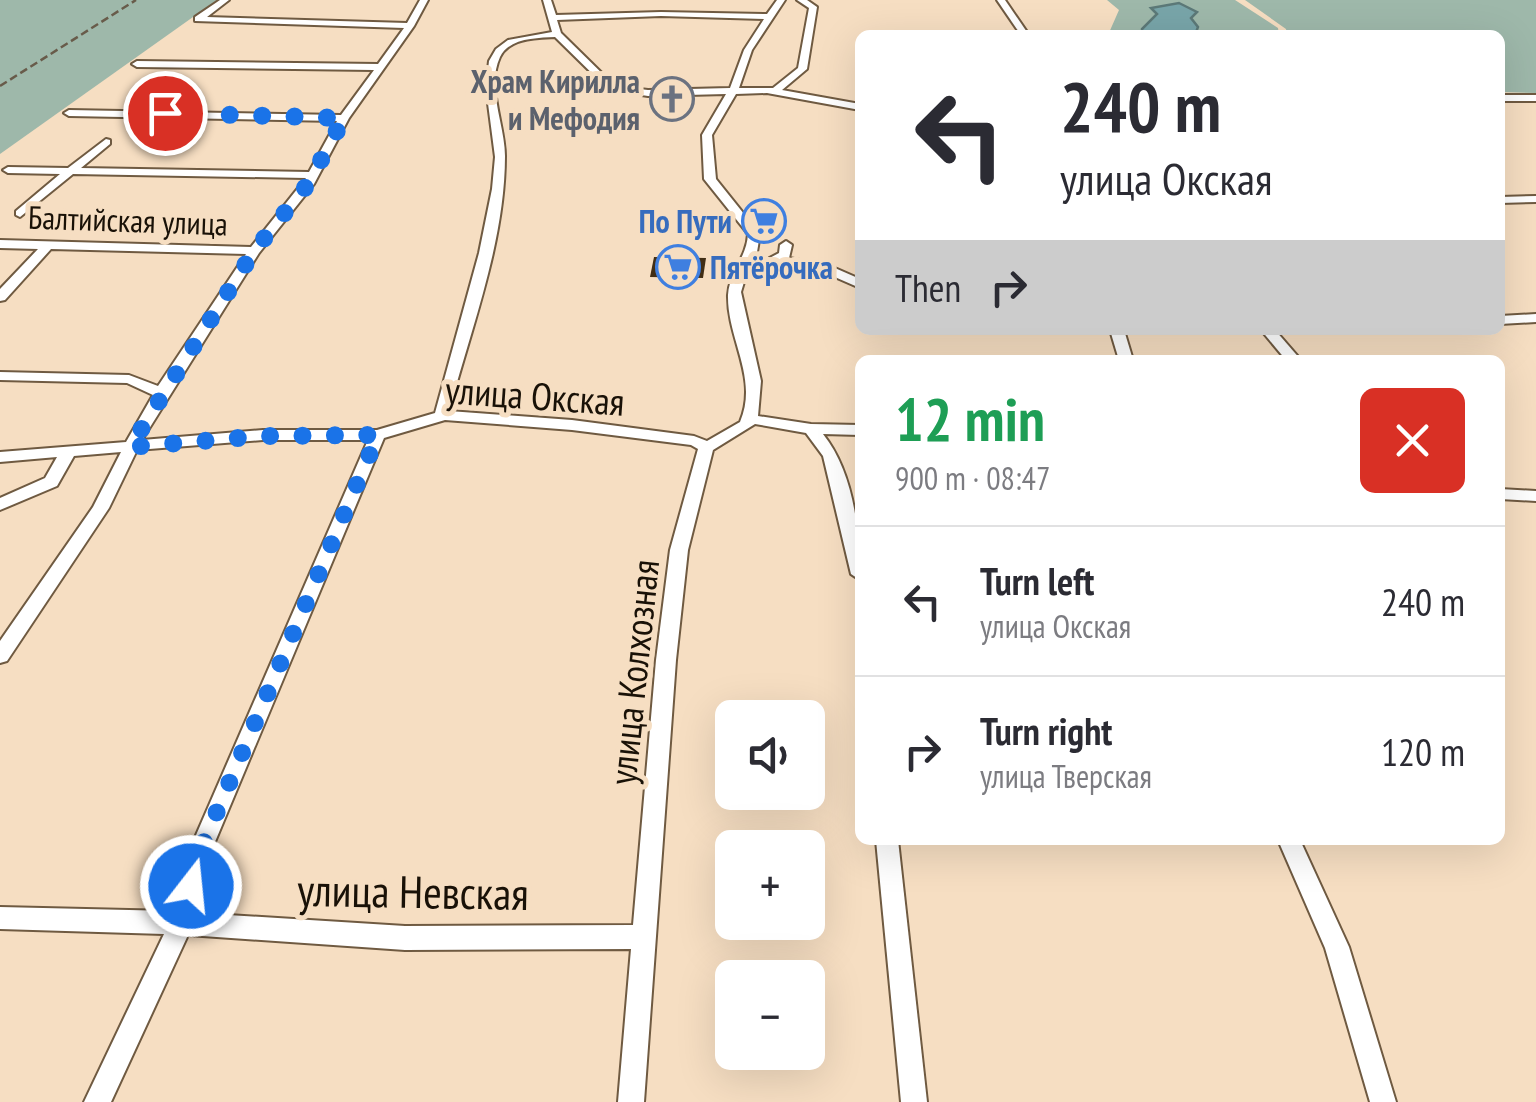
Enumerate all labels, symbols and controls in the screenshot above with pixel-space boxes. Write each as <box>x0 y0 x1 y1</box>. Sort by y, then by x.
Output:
place label: Храм Кирилла и Мефодия <box>471 60 640 139</box>
text: 240 m <box>1060 61 1221 151</box>
icon: left <box>895 70 1025 200</box>
pin <box>123 71 208 156</box>
church icon: Храм Кирилла и Мефодия <box>649 76 695 122</box>
icon: arrive <box>138 86 193 141</box>
text: улица Окская <box>1060 149 1272 207</box>
street label: Балтийская улица <box>28 196 228 244</box>
supermarket icon: По Пути <box>741 198 787 244</box>
place label: По Пути <box>639 200 732 242</box>
supermarket icon: Пятёрочка <box>655 244 701 290</box>
place label: Пятёрочка <box>710 246 833 288</box>
icon: right <box>981 260 1036 315</box>
text: Then <box>895 263 961 312</box>
street label: улица Окская <box>444 364 626 426</box>
text: 12 min <box>895 380 1045 458</box>
button: close <box>1360 388 1465 493</box>
text: 900 m · 08:47 <box>895 457 1050 499</box>
text: Turn left <box>980 556 1094 605</box>
street label: улица Колхозная <box>597 557 669 787</box>
icon: left <box>895 574 950 629</box>
text: 240 m <box>1381 577 1465 626</box>
text: улица Окская <box>980 605 1131 647</box>
map controls <box>715 700 825 1070</box>
button: sound <box>715 700 825 810</box>
text: Turn right <box>980 706 1112 755</box>
icon: right <box>895 724 950 779</box>
text: 120 m <box>1381 727 1465 776</box>
text: улица Тверская <box>980 755 1152 797</box>
button: + <box>715 830 825 940</box>
position arrow <box>139 834 243 938</box>
street label: улица Невская <box>297 860 529 922</box>
button: − <box>715 960 825 1070</box>

